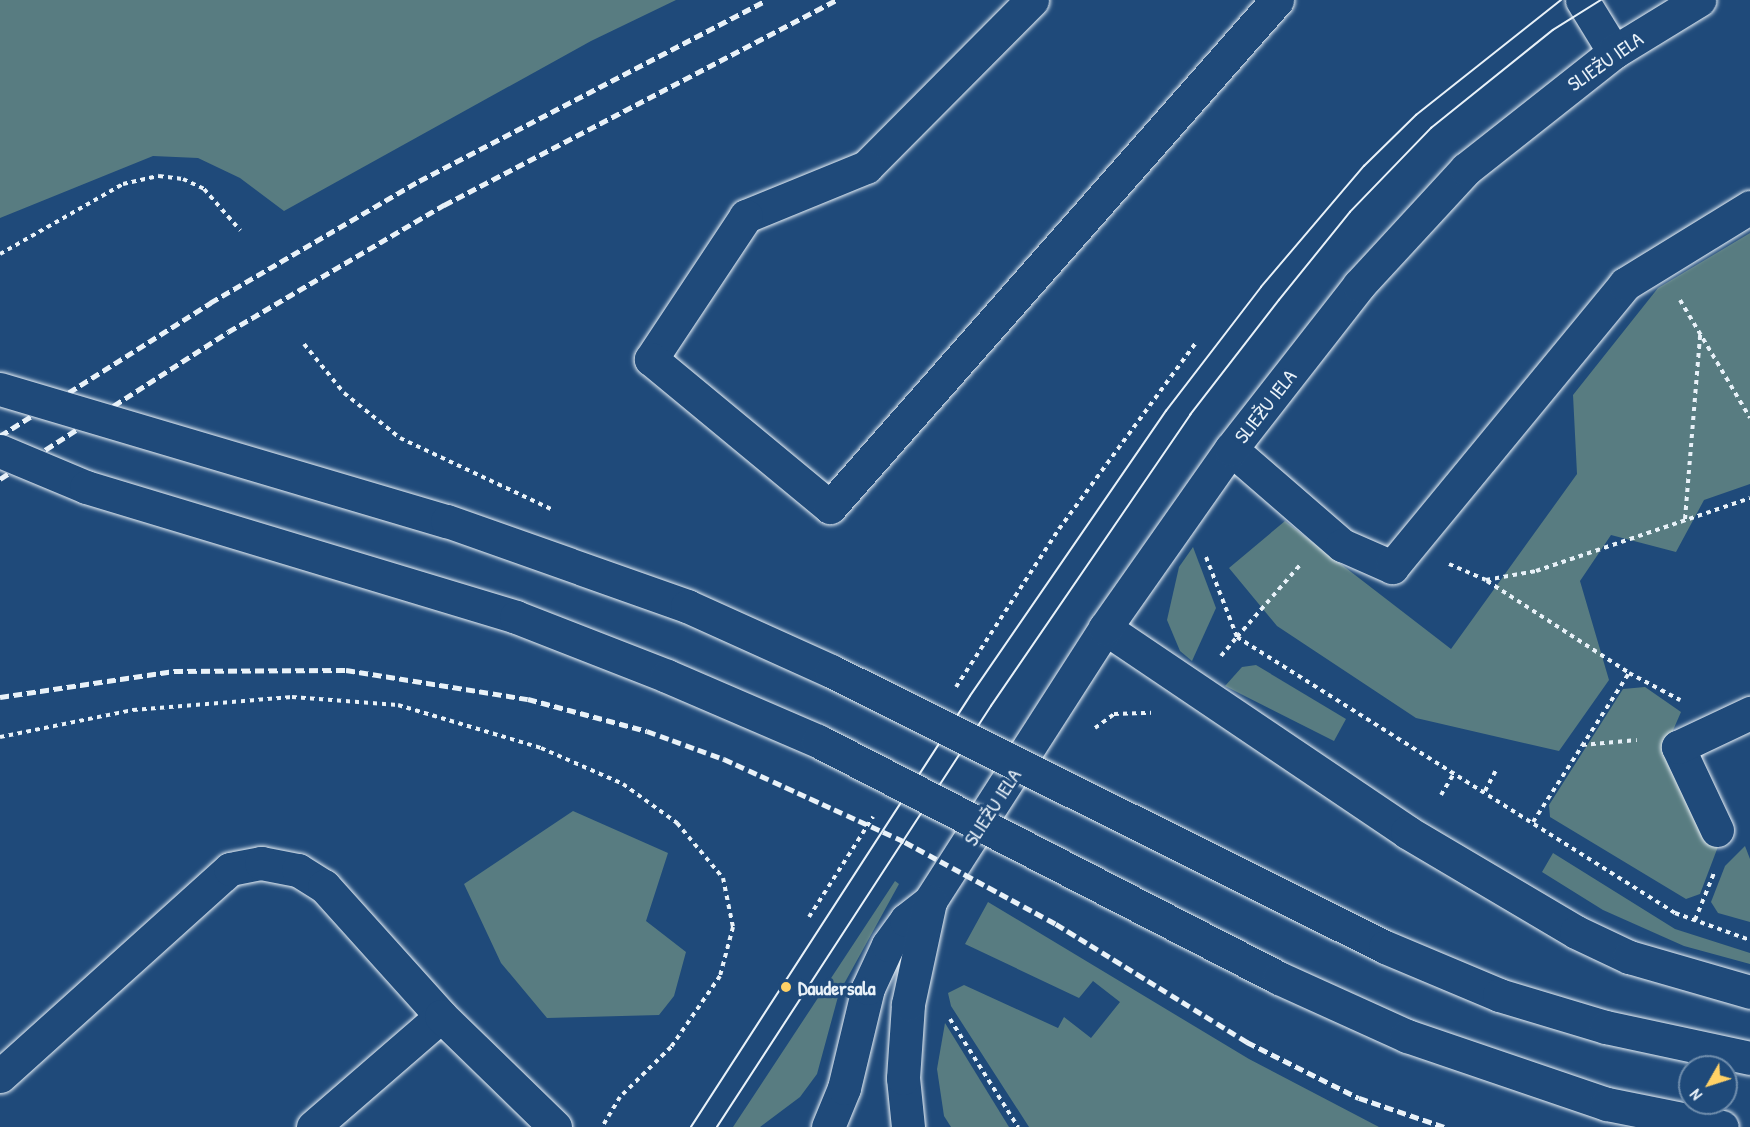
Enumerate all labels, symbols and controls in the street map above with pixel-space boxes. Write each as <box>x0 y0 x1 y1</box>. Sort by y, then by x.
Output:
street label: SLIEŽU IELA <box>1563 26 1647 96</box>
street label: SLIEŽU IELA <box>1229 364 1301 448</box>
street label: SLIEŽU IELA <box>958 764 1026 850</box>
place label: Daudersala <box>798 975 875 999</box>
marker: Daudersala <box>779 980 793 994</box>
north arrow <box>1678 1055 1738 1115</box>
text: N <box>1684 1085 1707 1105</box>

